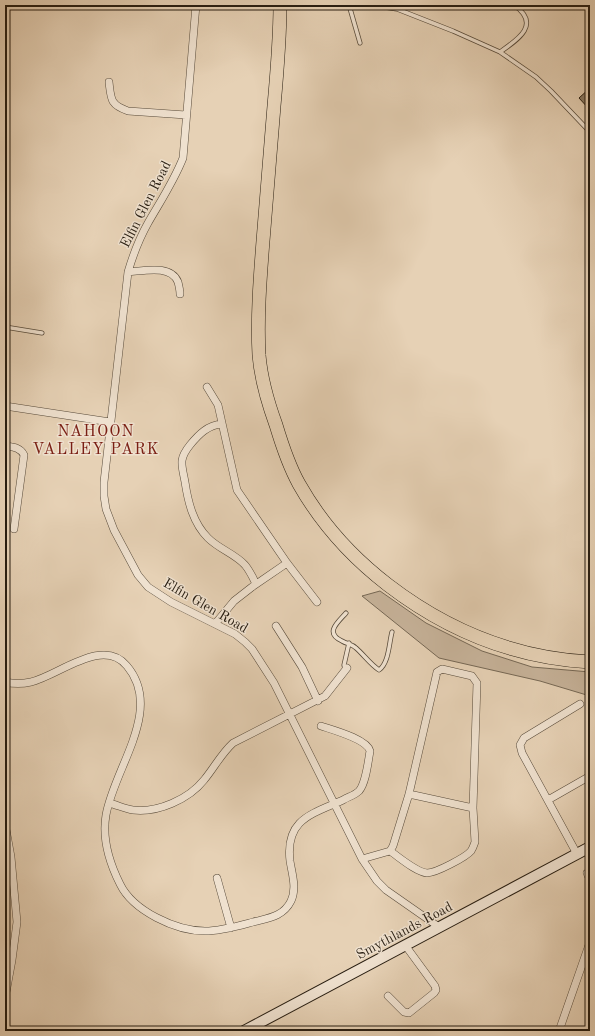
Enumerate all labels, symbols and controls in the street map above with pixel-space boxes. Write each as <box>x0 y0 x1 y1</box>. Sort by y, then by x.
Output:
street label: Elfin Glen Road <box>118 159 174 250</box>
district label: NAHOON VALLEY PARK <box>32 424 160 458</box>
street label: Elfin Glen Road <box>161 576 250 636</box>
street label: Smythlands Road <box>354 900 455 962</box>

